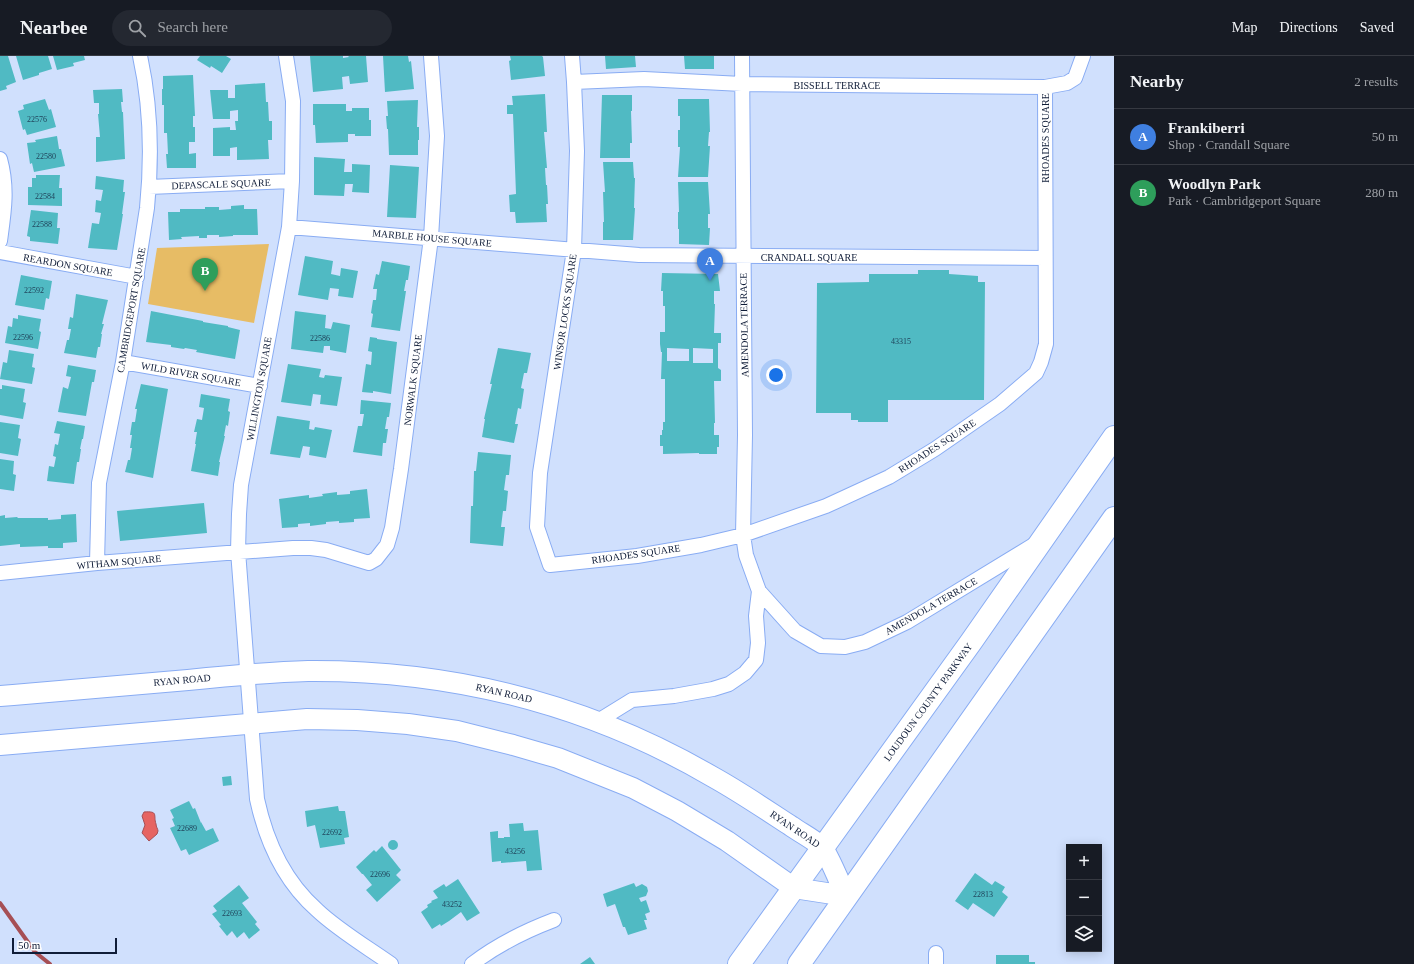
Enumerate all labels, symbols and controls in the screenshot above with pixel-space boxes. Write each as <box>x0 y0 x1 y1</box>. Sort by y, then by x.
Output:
search box <box>112 10 392 46</box>
text: Nearbee <box>20 17 88 38</box>
icon: search <box>126 17 148 39</box>
text: Search here <box>158 19 228 35</box>
text: Map <box>1232 20 1257 35</box>
text: Directions <box>1279 20 1338 35</box>
text: Saved <box>1360 20 1394 35</box>
text: Nearby <box>1130 72 1184 91</box>
text: 2 results <box>1354 74 1398 89</box>
street label: BISSELL TERRACE <box>794 80 880 91</box>
street label: RHOADES SQUARE <box>1040 93 1051 183</box>
house number: 22576 <box>27 115 47 124</box>
text: Frankiberri <box>1168 120 1245 136</box>
text: A <box>1138 129 1148 144</box>
text: 50 m <box>1372 129 1398 144</box>
text: Shop · Crandall Square <box>1168 137 1290 152</box>
house number: 22580 <box>36 152 56 161</box>
text: Woodlyn Park <box>1168 176 1261 192</box>
street label: DEPASCALE SQUARE <box>171 177 271 191</box>
text: B <box>1139 185 1147 200</box>
text: 280 m <box>1365 185 1398 200</box>
house number: 22584 <box>35 192 55 201</box>
text: Park · Cambridgeport Square <box>1168 193 1321 208</box>
house number: 22588 <box>32 220 52 229</box>
street label: MARBLE HOUSE SQUARE <box>372 227 492 249</box>
street label: CAMBRIDGEPORT SQUARE <box>115 246 147 374</box>
pin: A <box>697 248 723 281</box>
street label: REARDON SQUARE <box>22 252 114 278</box>
street label: CRANDALL SQUARE <box>761 252 857 263</box>
street label: WINSOR LOCKS SQUARE <box>551 253 579 371</box>
pin: B <box>192 258 218 291</box>
street label: AMENDOLA TERRACE <box>738 273 750 377</box>
house number: 22592 <box>24 286 44 295</box>
house number: 22596 <box>13 333 33 342</box>
house number: 22586 <box>310 334 330 343</box>
street label: NORWALK SQUARE <box>402 334 424 426</box>
street label: WILLINGTON SQUARE <box>244 336 274 442</box>
house number: 43315 <box>891 337 911 346</box>
street label: WILD RIVER SQUARE <box>140 360 242 388</box>
your location <box>766 365 786 385</box>
street label: RHOADES SQUARE <box>896 417 978 475</box>
street label: RHOADES SQUARE <box>591 542 681 566</box>
street label: WITHAM SQUARE <box>76 553 162 571</box>
street label: AMENDOLA TERRACE <box>883 575 979 637</box>
street label: LOUDOUN COUNTY PARKWAY <box>881 641 975 763</box>
street label: RYAN ROAD <box>153 672 211 688</box>
street label: RYAN ROAD <box>475 681 533 705</box>
street label: RYAN ROAD <box>768 808 822 850</box>
house number: 22689 <box>177 824 197 833</box>
house number: 22692 <box>322 828 342 837</box>
map controls <box>1066 844 1102 952</box>
button: + <box>1066 844 1102 880</box>
house number: 43256 <box>505 847 525 856</box>
house number: 22696 <box>370 870 390 879</box>
button: − <box>1066 880 1102 916</box>
house number: 22813 <box>973 890 993 899</box>
house number: 43252 <box>442 900 462 909</box>
house number: 22693 <box>222 909 242 918</box>
button: layers <box>1066 916 1102 952</box>
scale bar <box>12 936 117 955</box>
text: 50 m <box>18 939 40 951</box>

